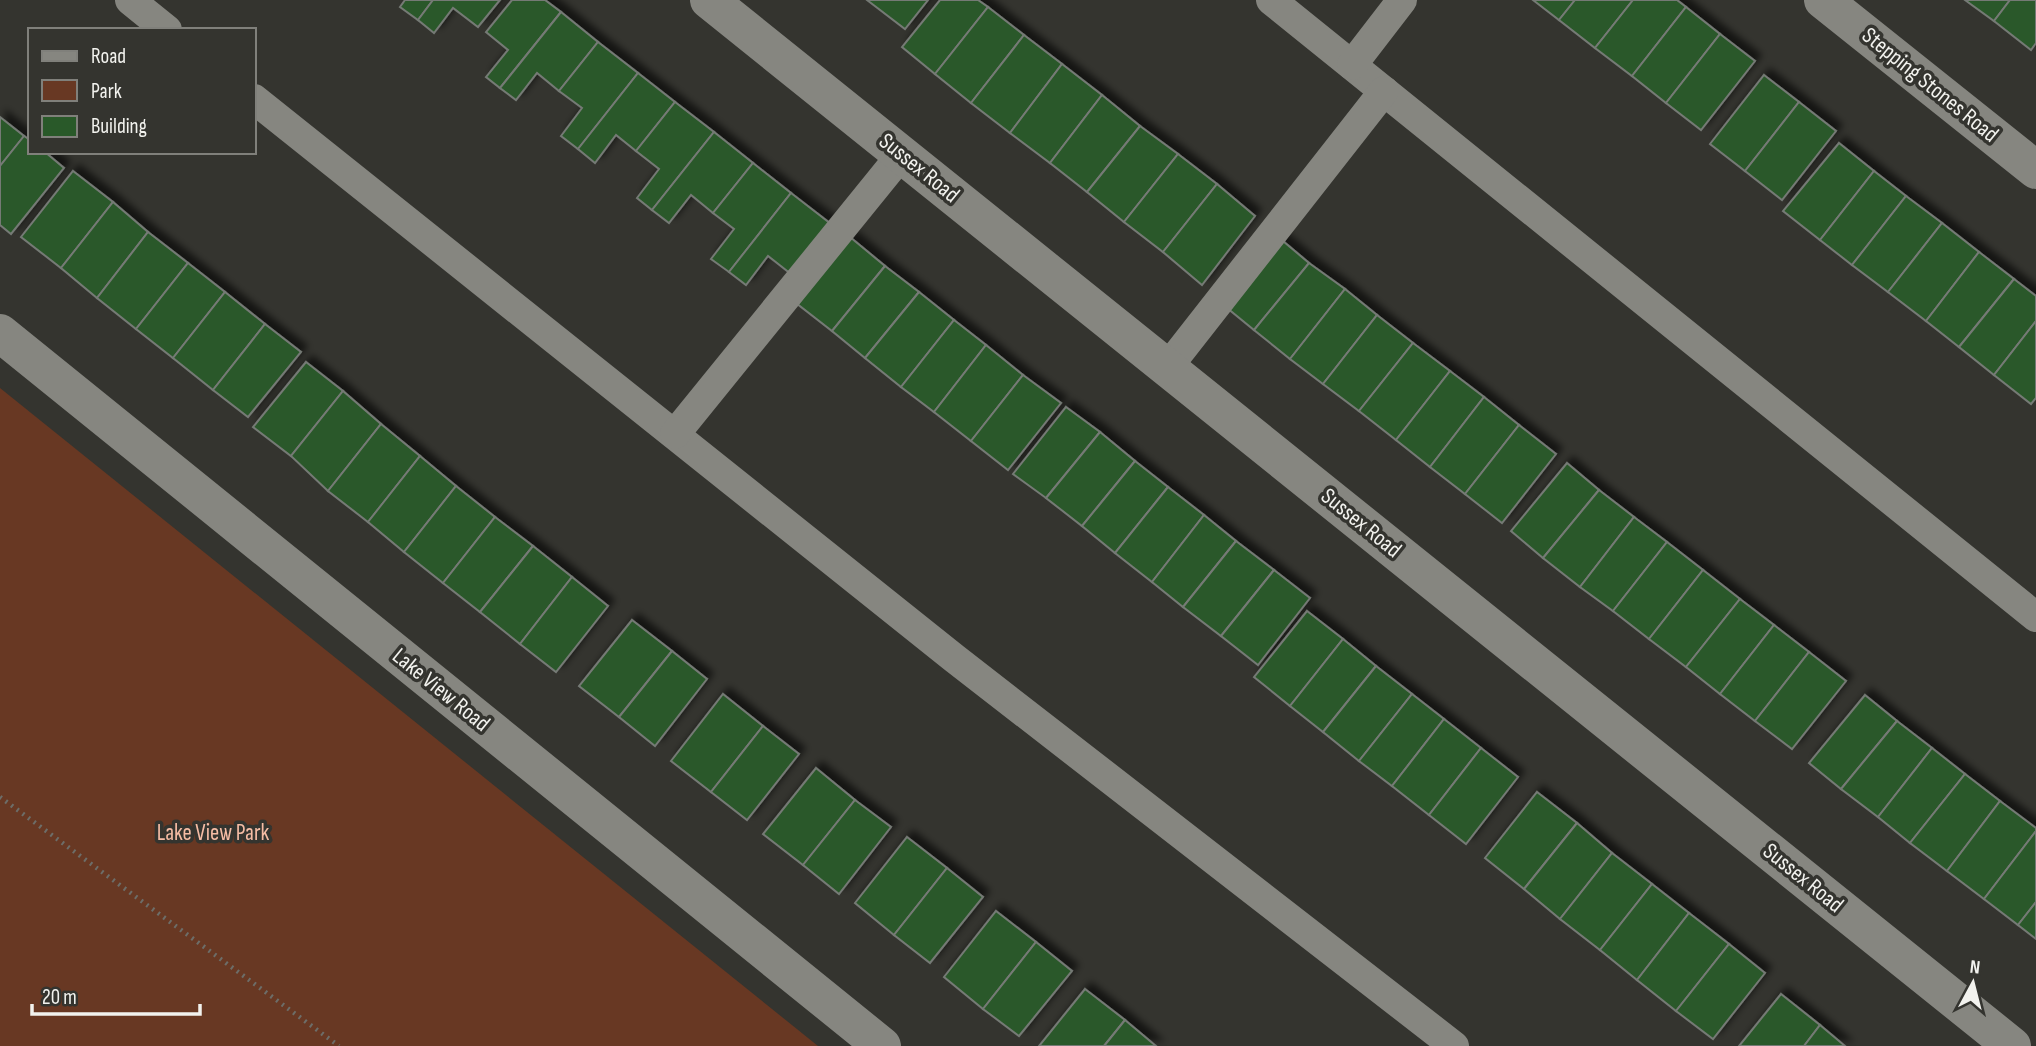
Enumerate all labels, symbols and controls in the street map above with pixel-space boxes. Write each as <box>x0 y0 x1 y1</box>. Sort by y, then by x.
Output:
street label: Stepping Stones Road <box>1856 21 2004 149</box>
legend <box>28 28 256 154</box>
text: Road <box>91 44 126 69</box>
text: Park <box>91 79 122 104</box>
text: Building <box>91 114 147 139</box>
street label: Sussex Road <box>873 127 965 209</box>
street label: Sussex Road <box>1315 482 1407 564</box>
street label: Lake View Road <box>387 642 495 738</box>
park label: Lake View Park <box>157 819 270 847</box>
street label: Sussex Road <box>1757 837 1849 919</box>
north arrow <box>1938 948 2008 1018</box>
text: N <box>1968 956 1981 980</box>
scale bar <box>32 972 200 1016</box>
text: 20 m <box>42 985 77 1010</box>

